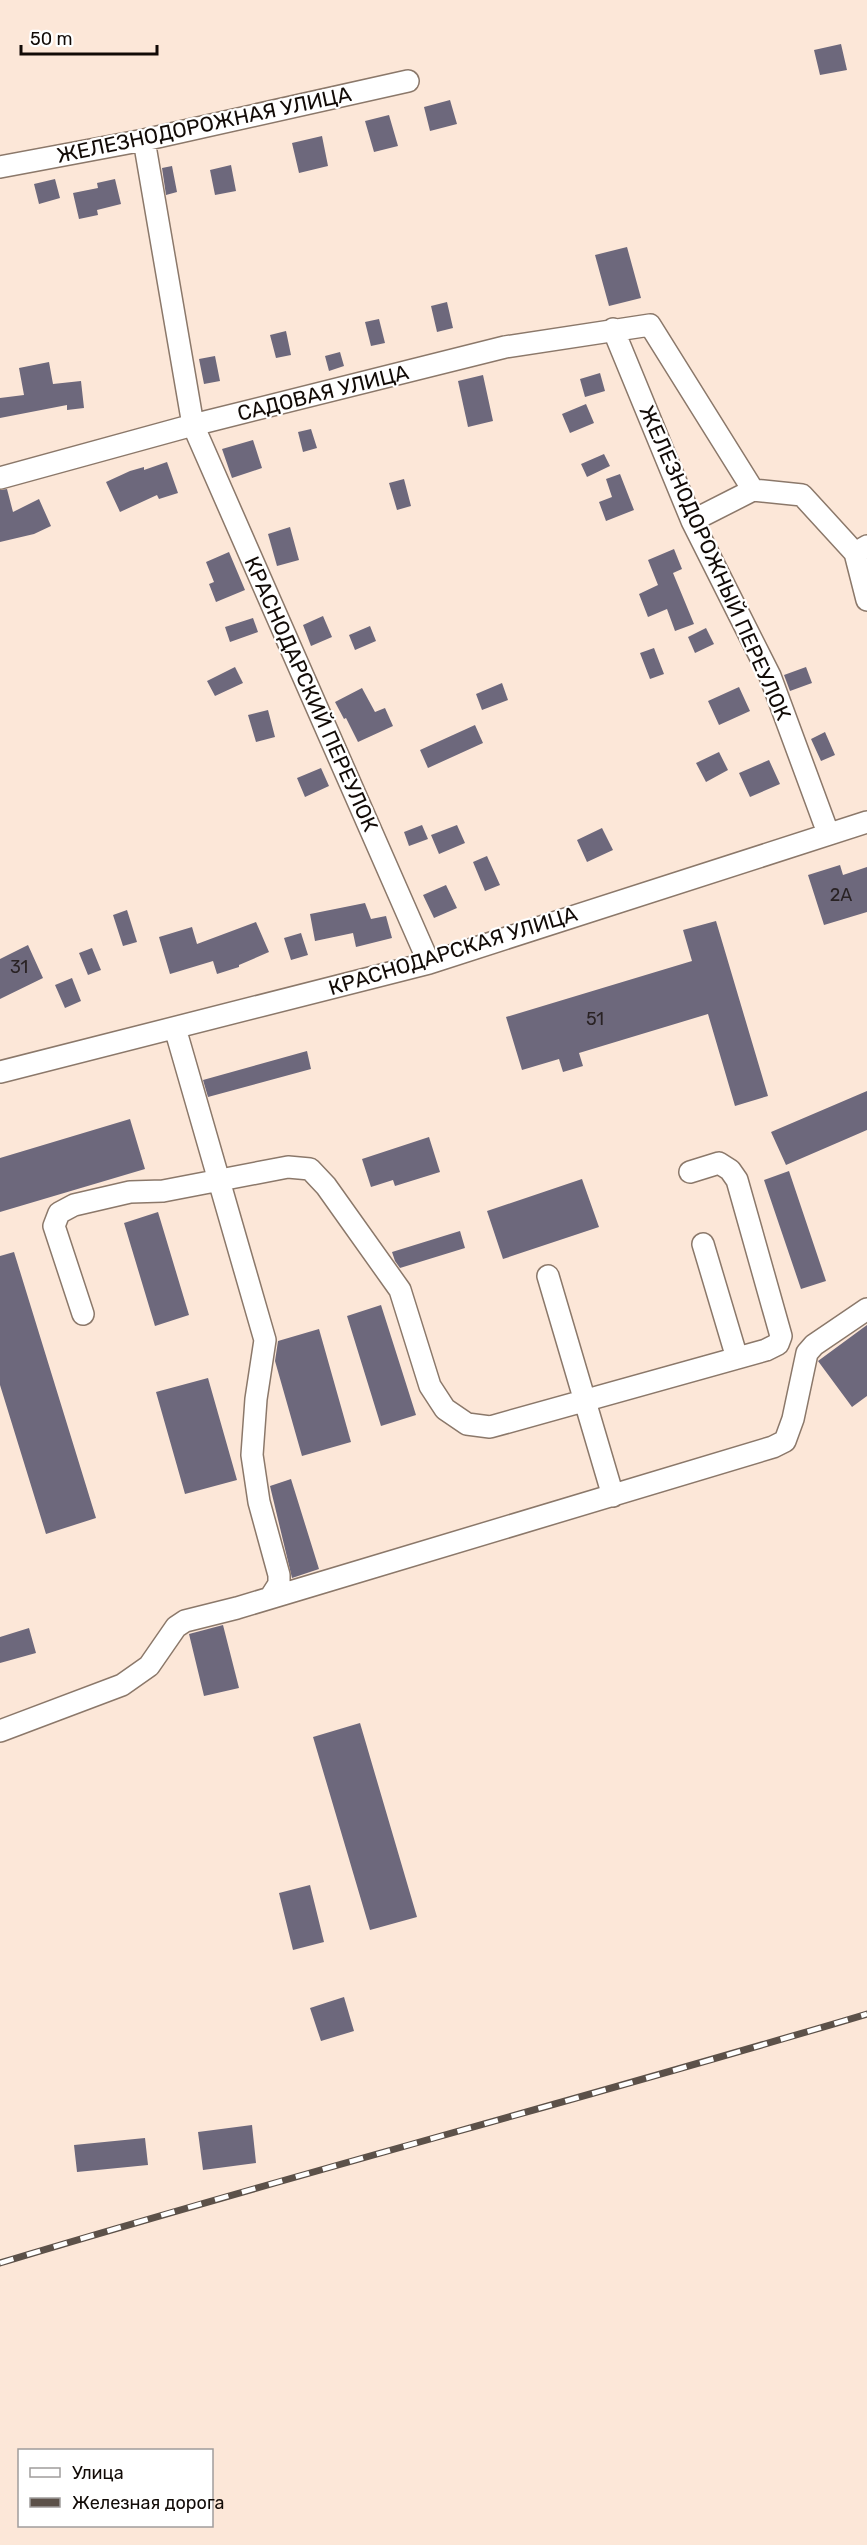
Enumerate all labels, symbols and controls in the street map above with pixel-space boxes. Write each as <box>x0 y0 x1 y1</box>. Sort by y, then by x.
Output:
scale bar <box>21 18 158 56</box>
text: 50 m <box>30 28 73 50</box>
street label: ЖЕЛЕЗНОДОРОЖНАЯ УЛИЦА <box>54 81 353 168</box>
street label: САДОВАЯ УЛИЦА <box>235 359 411 426</box>
street label: ЖЕЛЕЗНОДОРОЖНЫЙ ПЕРЕУЛОК <box>634 401 796 724</box>
street label: КРАСНОДАРСКИЙ ПЕРЕУЛОК <box>239 552 384 835</box>
house number: 2А <box>830 884 852 906</box>
street label: КРАСНОДАРСКАЯ УЛИЦА <box>325 901 580 1000</box>
house number: 31 <box>10 956 28 978</box>
house number: 51 <box>586 1008 604 1030</box>
legend <box>18 2449 213 2527</box>
text: Улица <box>72 2462 124 2484</box>
text: Железная дорога <box>72 2492 225 2514</box>

